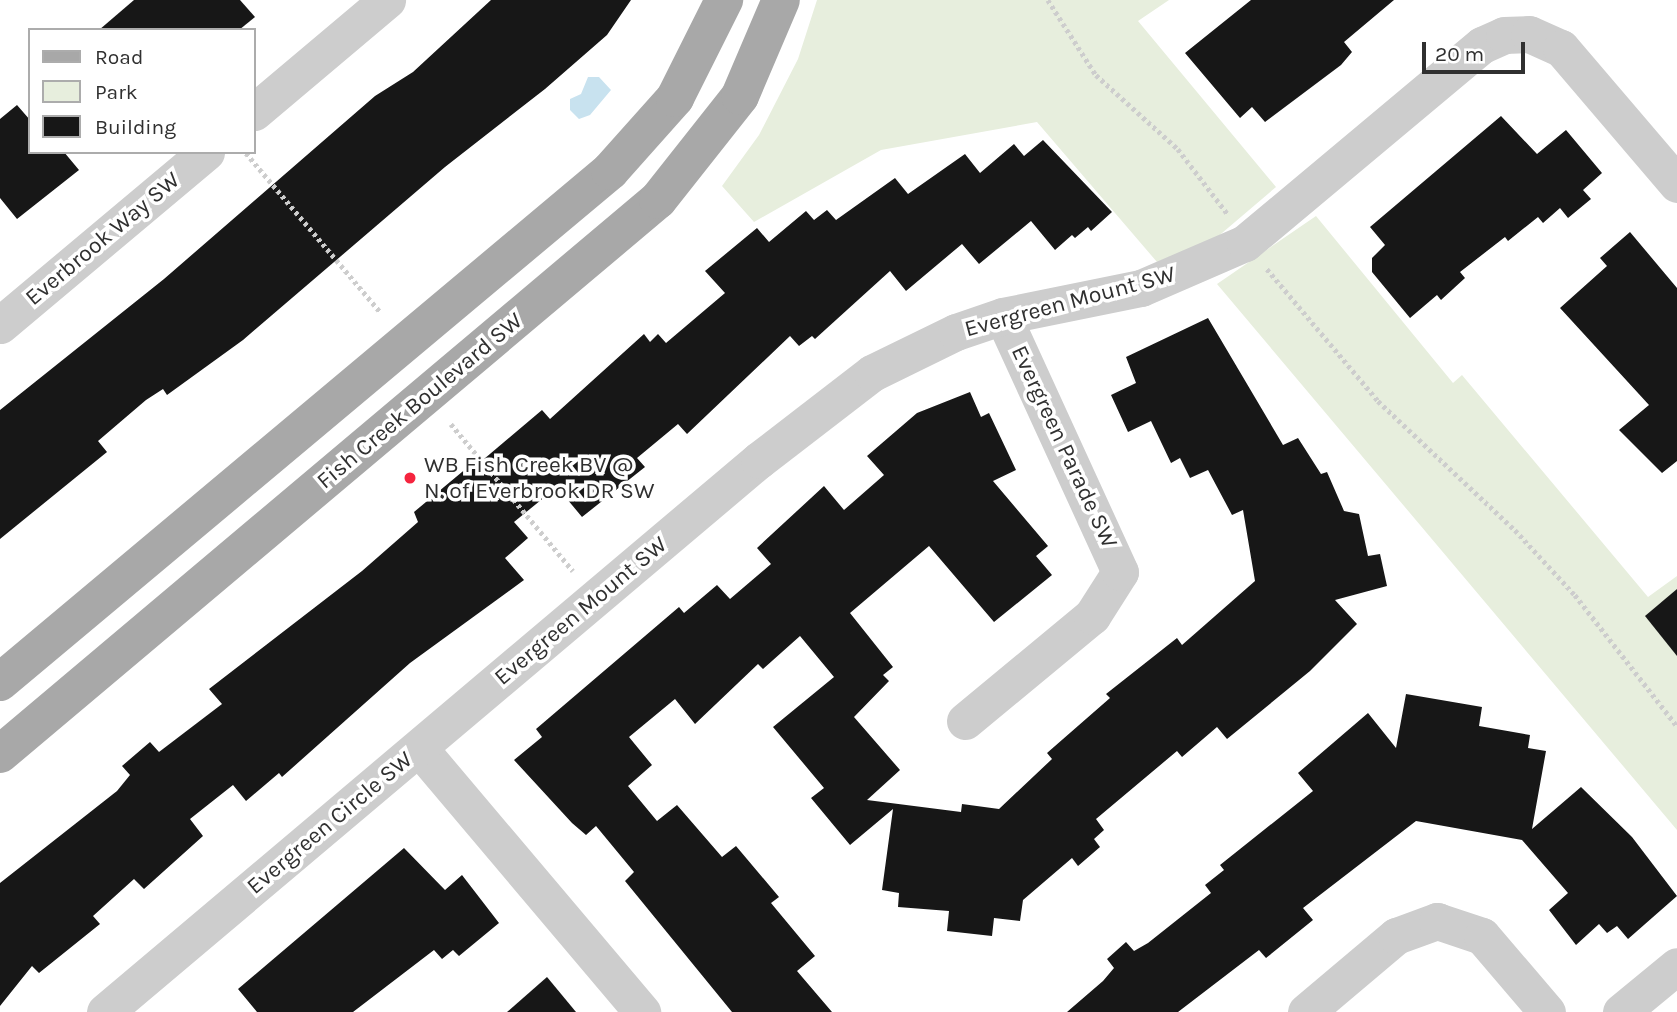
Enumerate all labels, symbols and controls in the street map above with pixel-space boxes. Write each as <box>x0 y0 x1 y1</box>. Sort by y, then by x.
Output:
legend <box>28 28 256 154</box>
scale bar <box>1425 28 1528 72</box>
text: 20 m <box>1435 42 1484 66</box>
text: Road <box>95 45 143 69</box>
text: Park <box>95 80 138 104</box>
text: Building <box>95 115 176 139</box>
street label: Everbrook Way SW <box>20 166 186 312</box>
street label: Evergreen Mount SW <box>962 261 1178 343</box>
street label: Fish Creek Boulevard SW <box>312 307 528 495</box>
street label: Evergreen Parade SW <box>1005 341 1123 553</box>
place label: WB Fish Creek BV @ N. of Everbrook DR SW <box>424 451 655 505</box>
marker: WB Fish Creek BV @ N. of Everbrook DR SW <box>402 470 418 486</box>
street label: Evergreen Mount SW <box>489 531 673 691</box>
street label: Evergreen Circle SW <box>242 746 418 900</box>

